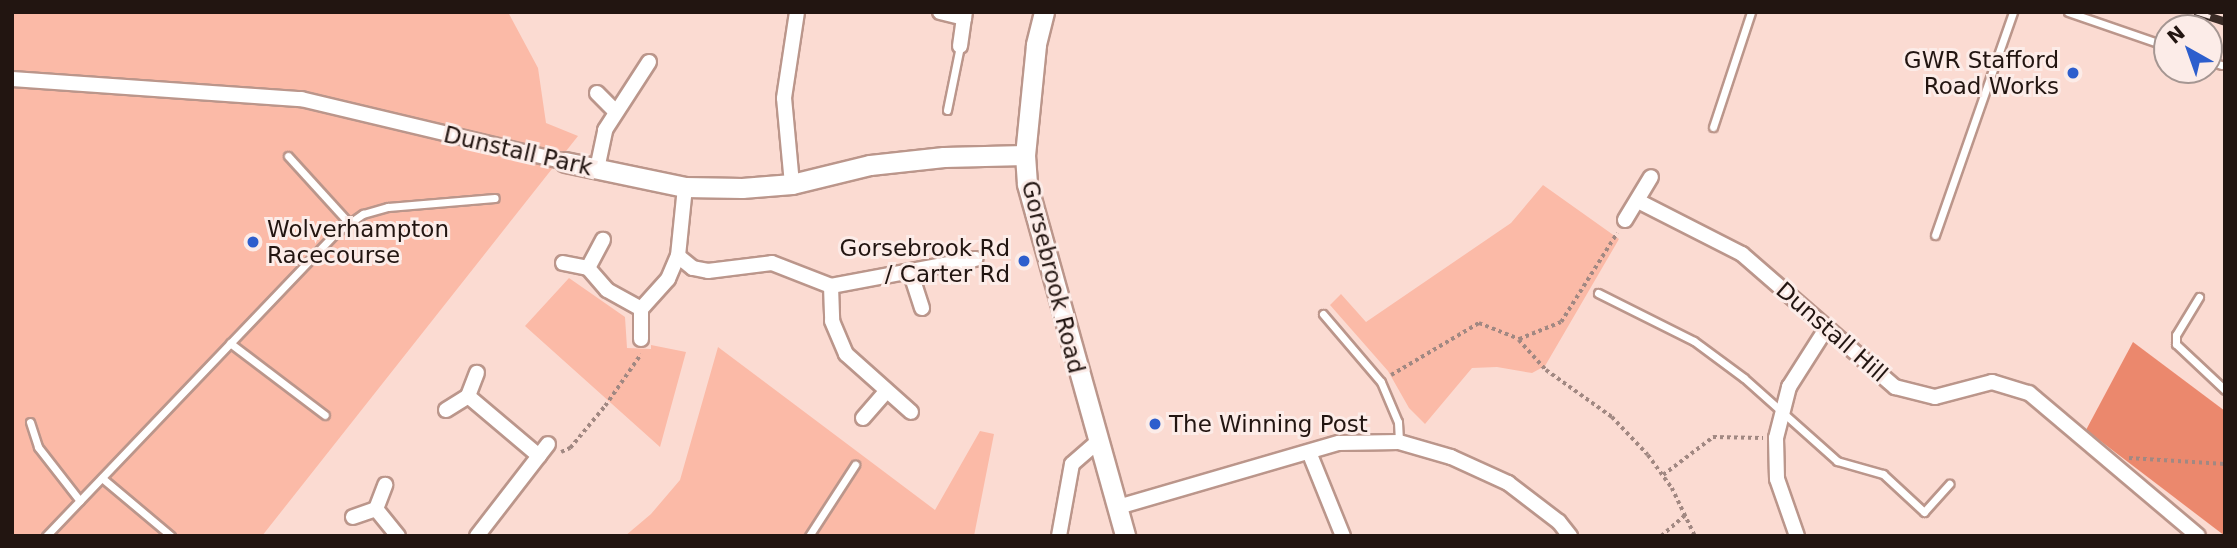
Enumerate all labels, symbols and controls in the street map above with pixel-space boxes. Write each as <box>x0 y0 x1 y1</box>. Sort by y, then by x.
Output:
north arrow <box>2153 14 2223 84</box>
text: N <box>2163 21 2189 48</box>
place label: GWR Stafford Road Works <box>1904 46 2059 100</box>
marker: GWR Stafford Road Works <box>2065 65 2081 81</box>
street label: Dunstall Park <box>441 120 595 182</box>
street label: Gorsebrook Road <box>1016 178 1090 376</box>
place label: Wolverhampton Racecourse <box>267 215 449 269</box>
marker: Wolverhampton Racecourse <box>245 234 261 250</box>
place label: Gorsebrook Rd / Carter Rd <box>840 234 1010 288</box>
marker: Gorsebrook Rd / Carter Rd <box>1016 253 1032 269</box>
street label: Dunstall Hill <box>1771 276 1893 388</box>
place label: The Winning Post <box>1169 410 1368 438</box>
marker: The Winning Post <box>1147 416 1163 432</box>

